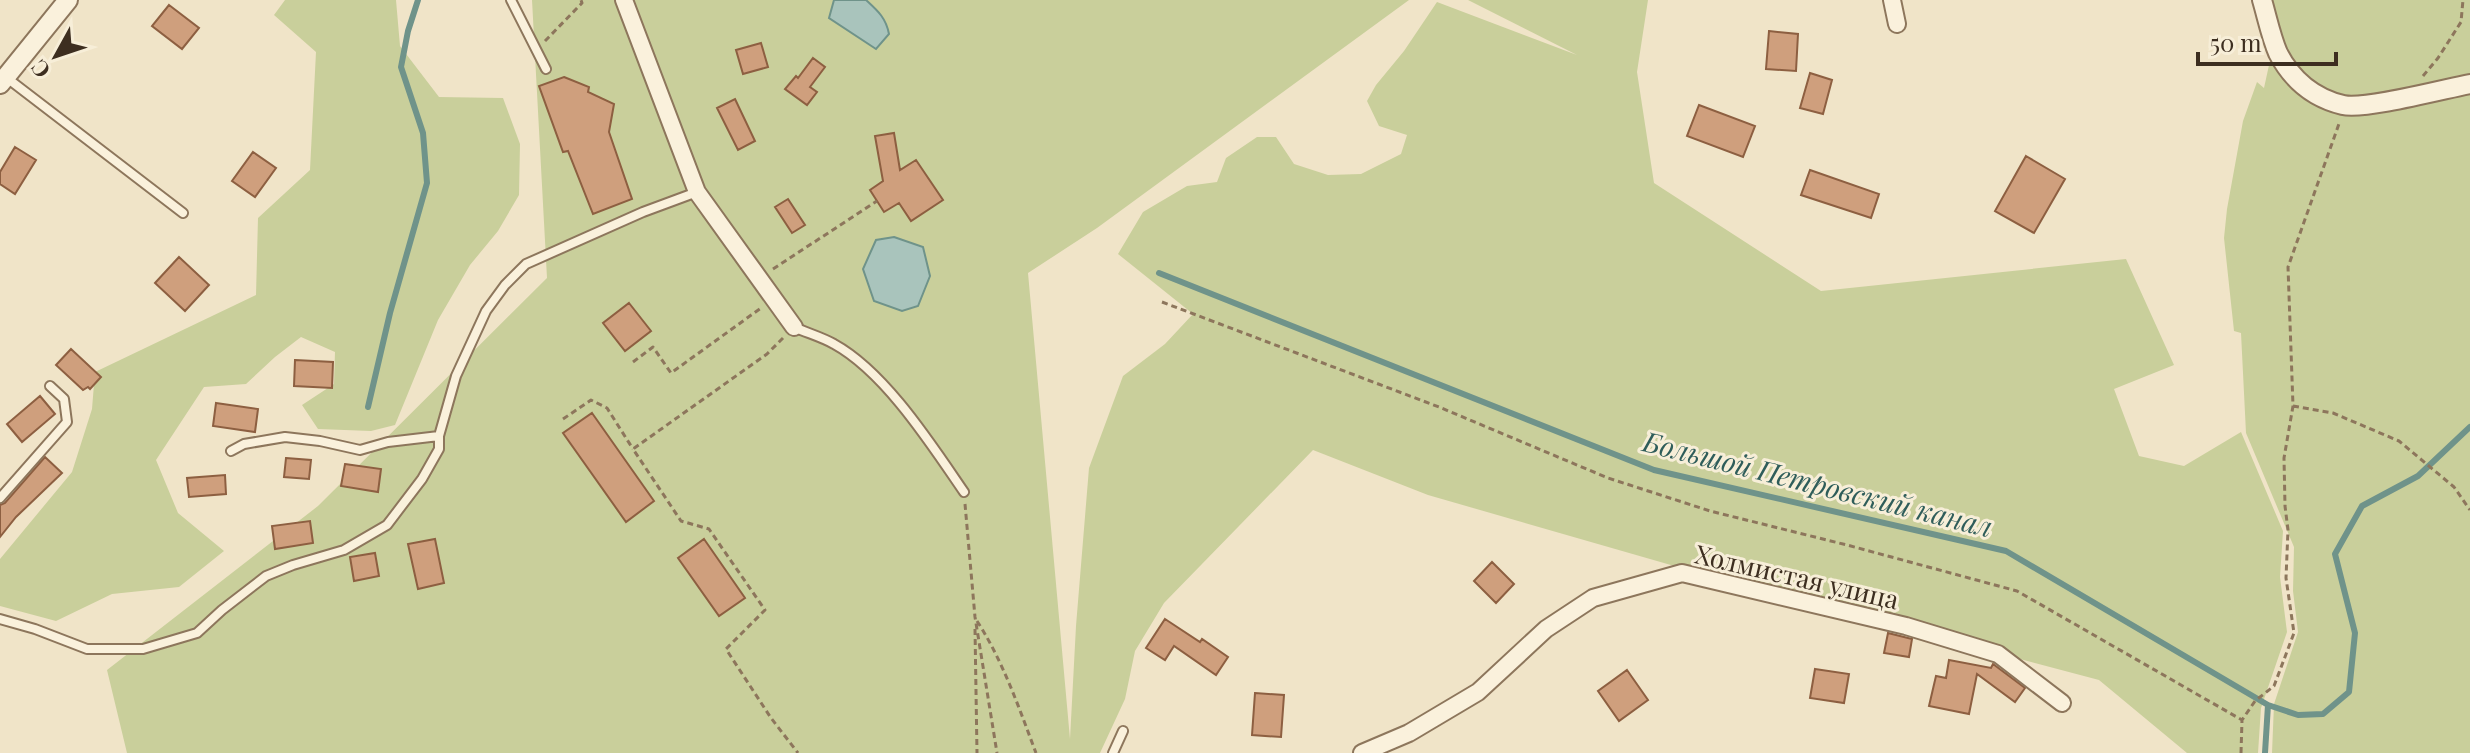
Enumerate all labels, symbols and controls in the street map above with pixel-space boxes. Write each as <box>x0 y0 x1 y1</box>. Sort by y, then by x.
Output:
north arrow <box>16 16 96 96</box>
scale bar <box>2198 16 2336 66</box>
text: 50 m <box>2210 26 2262 58</box>
text: С <box>23 54 56 85</box>
water label: Большой Петровский канал <box>1639 421 1997 544</box>
street label: Холмистая улица <box>1692 536 1902 616</box>

